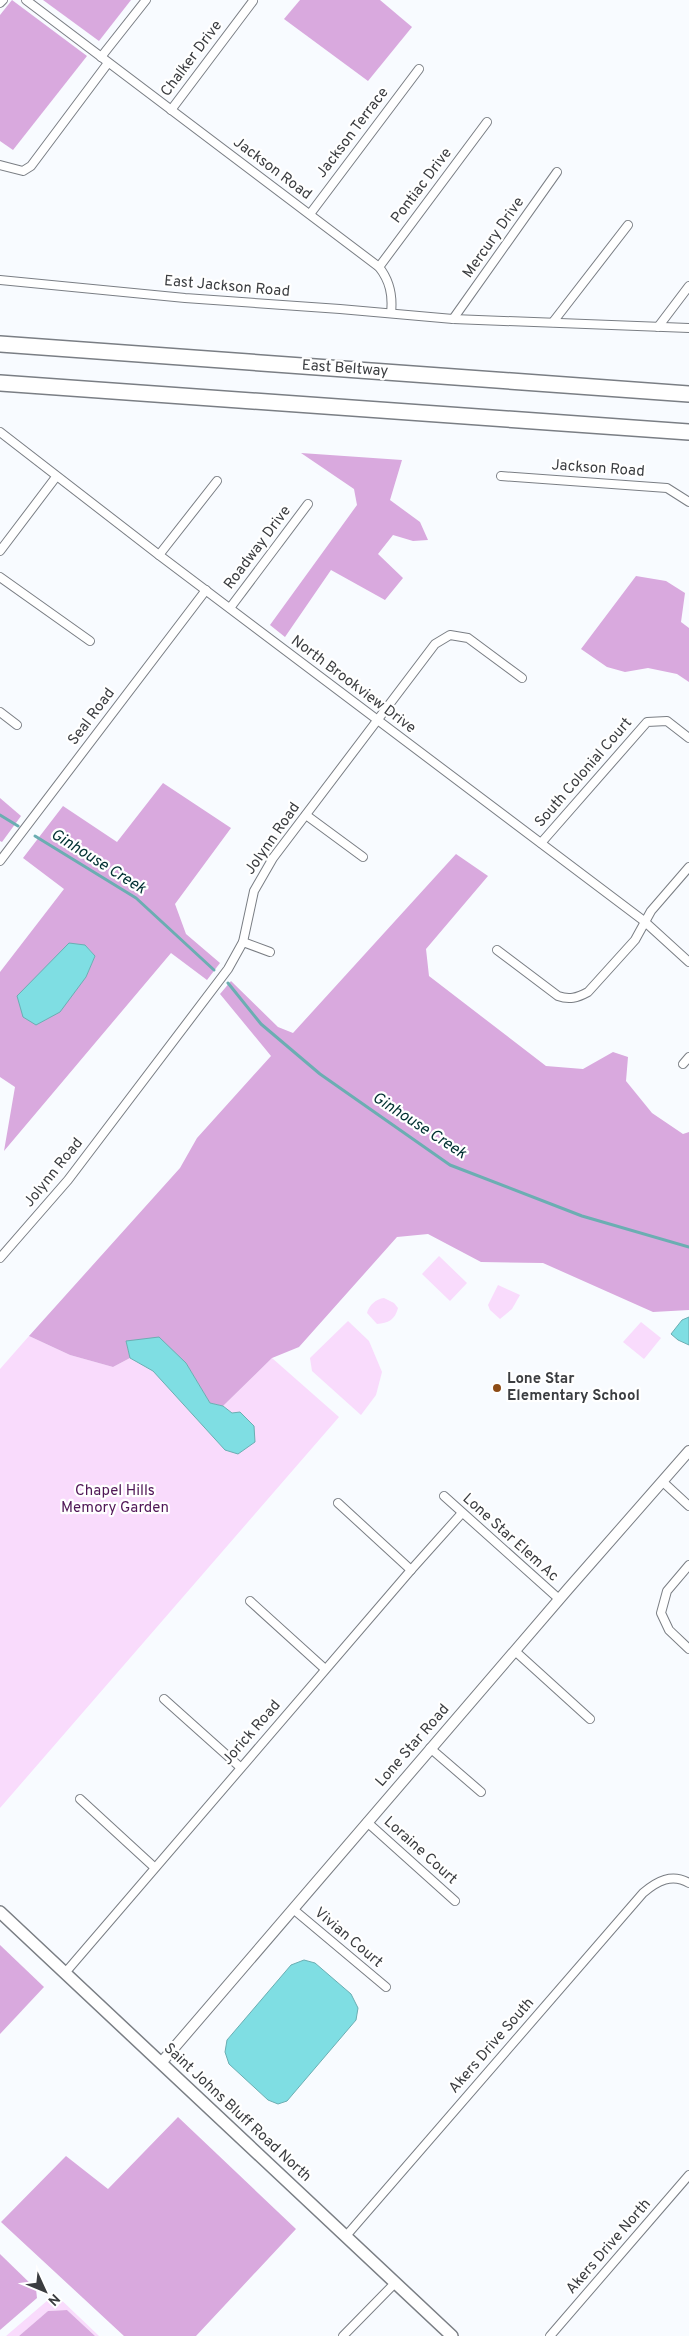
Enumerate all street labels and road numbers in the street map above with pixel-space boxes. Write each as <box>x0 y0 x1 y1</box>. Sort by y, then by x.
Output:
street label: Chalker Drive <box>157 17 227 101</box>
street label: Jackson Terrace <box>313 84 393 182</box>
street label: Jackson Road <box>229 133 315 205</box>
street label: Pontiac Drive <box>387 144 457 228</box>
street label: Mercury Drive <box>459 194 529 282</box>
street label: East Jackson Road <box>163 272 291 302</box>
street label: East Beltway <box>301 357 389 382</box>
street label: Jackson Road <box>551 456 645 482</box>
street label: Roadway Drive <box>220 502 296 594</box>
street label: North Brookview Drive <box>287 632 419 738</box>
street label: Seal Road <box>64 685 120 749</box>
street label: South Colonial Court <box>531 714 637 832</box>
street label: Jolynn Road <box>241 799 305 879</box>
street label: Jolynn Road <box>20 1134 88 1212</box>
street label: Lone Star Elem Ac <box>458 1490 562 1586</box>
street label: Jorick Road <box>219 1697 285 1769</box>
street label: Lone Star Road <box>372 1701 454 1791</box>
street label: Loraine Court <box>379 1813 461 1889</box>
street label: Vivian Court <box>310 1904 386 1972</box>
street label: Akers Drive South <box>445 1994 539 2098</box>
street label: Saint Johns Bluff Road North <box>159 2039 315 2187</box>
street label: Akers Drive North <box>562 2195 656 2299</box>

